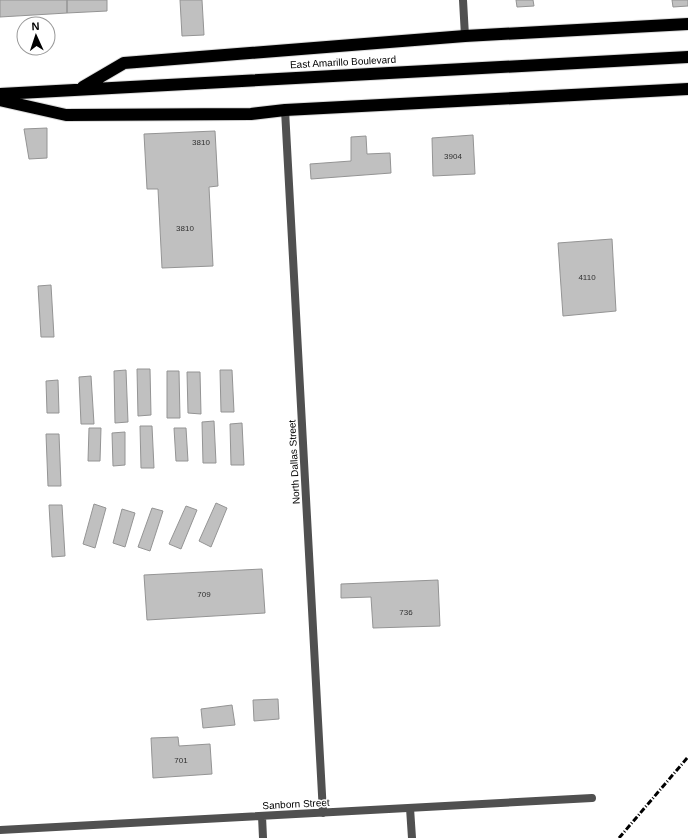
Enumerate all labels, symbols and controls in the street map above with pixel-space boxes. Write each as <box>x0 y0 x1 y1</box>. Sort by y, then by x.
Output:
north arrow <box>16 16 56 56</box>
text: N <box>31 20 40 32</box>
street label: East Amarillo Boulevard <box>290 54 396 70</box>
house number: 3810 <box>192 138 210 147</box>
house number: 3904 <box>444 152 462 161</box>
house number: 3810 <box>176 224 194 233</box>
house number: 4110 <box>578 273 596 282</box>
street label: North Dallas Street <box>286 419 302 504</box>
house number: 709 <box>197 590 211 599</box>
house number: 736 <box>399 608 413 617</box>
house number: 701 <box>174 756 188 765</box>
street label: Sanborn Street <box>262 797 330 811</box>

